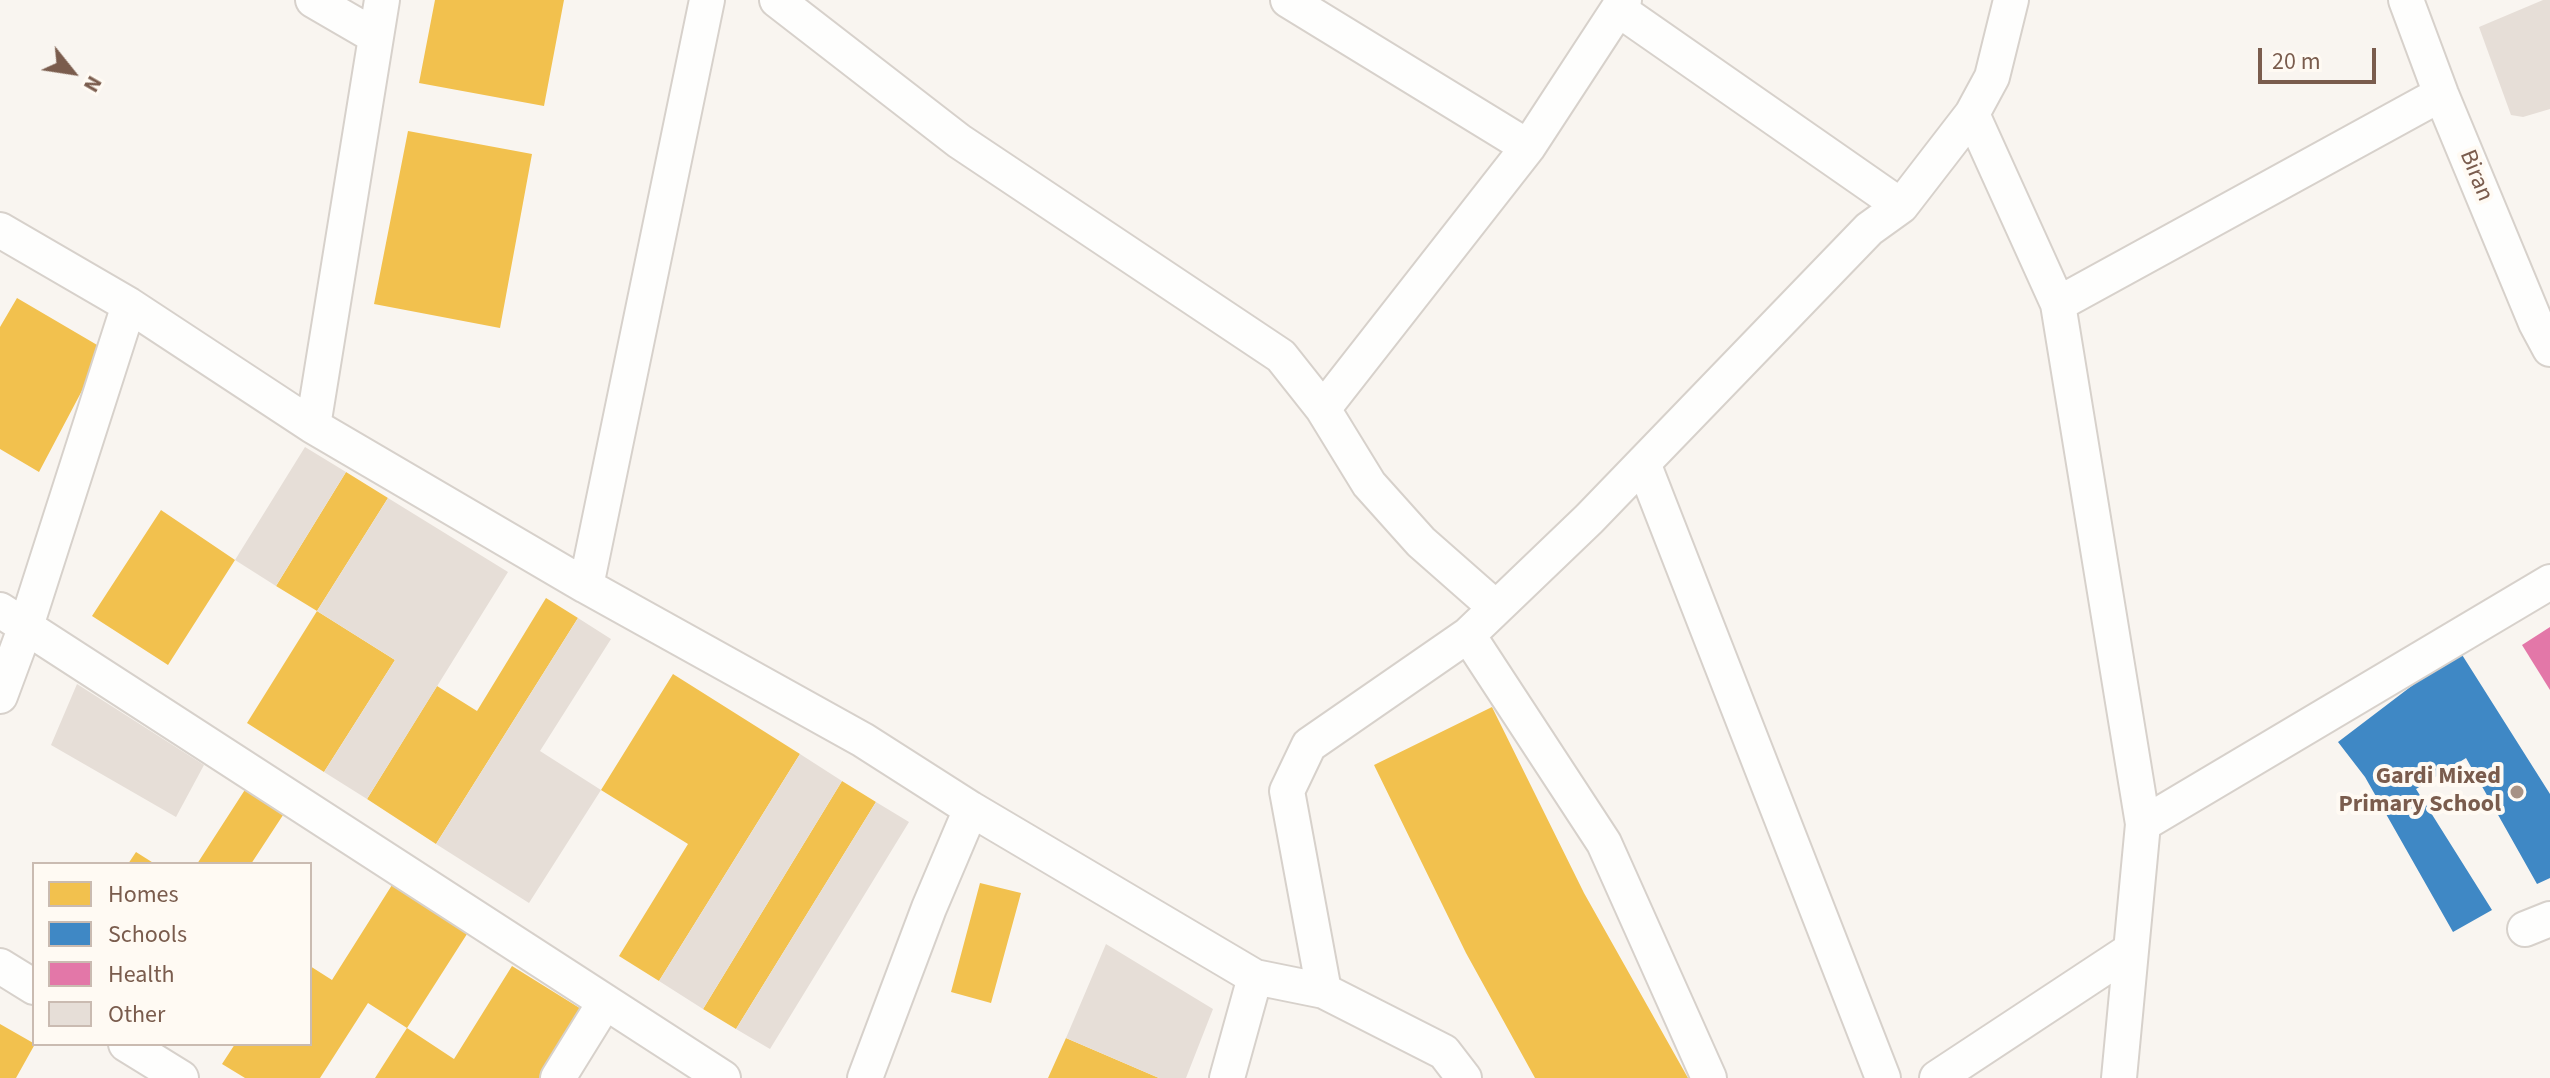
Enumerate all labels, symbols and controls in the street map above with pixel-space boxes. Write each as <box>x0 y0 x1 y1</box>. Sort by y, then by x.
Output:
north arrow <box>32 32 112 112</box>
scale bar <box>2262 32 2380 82</box>
text: 20 m <box>2272 44 2321 79</box>
text: N <box>75 70 110 98</box>
street label: Biran <box>2452 146 2498 206</box>
place label: Gardi Mixed Primary School <box>2338 764 2501 820</box>
marker: Gardi Mixed Primary School <box>2508 783 2526 801</box>
legend <box>32 862 312 1046</box>
text: Homes <box>108 877 179 912</box>
text: Schools <box>108 917 187 952</box>
text: Health <box>108 957 175 992</box>
text: Other <box>108 997 165 1032</box>

